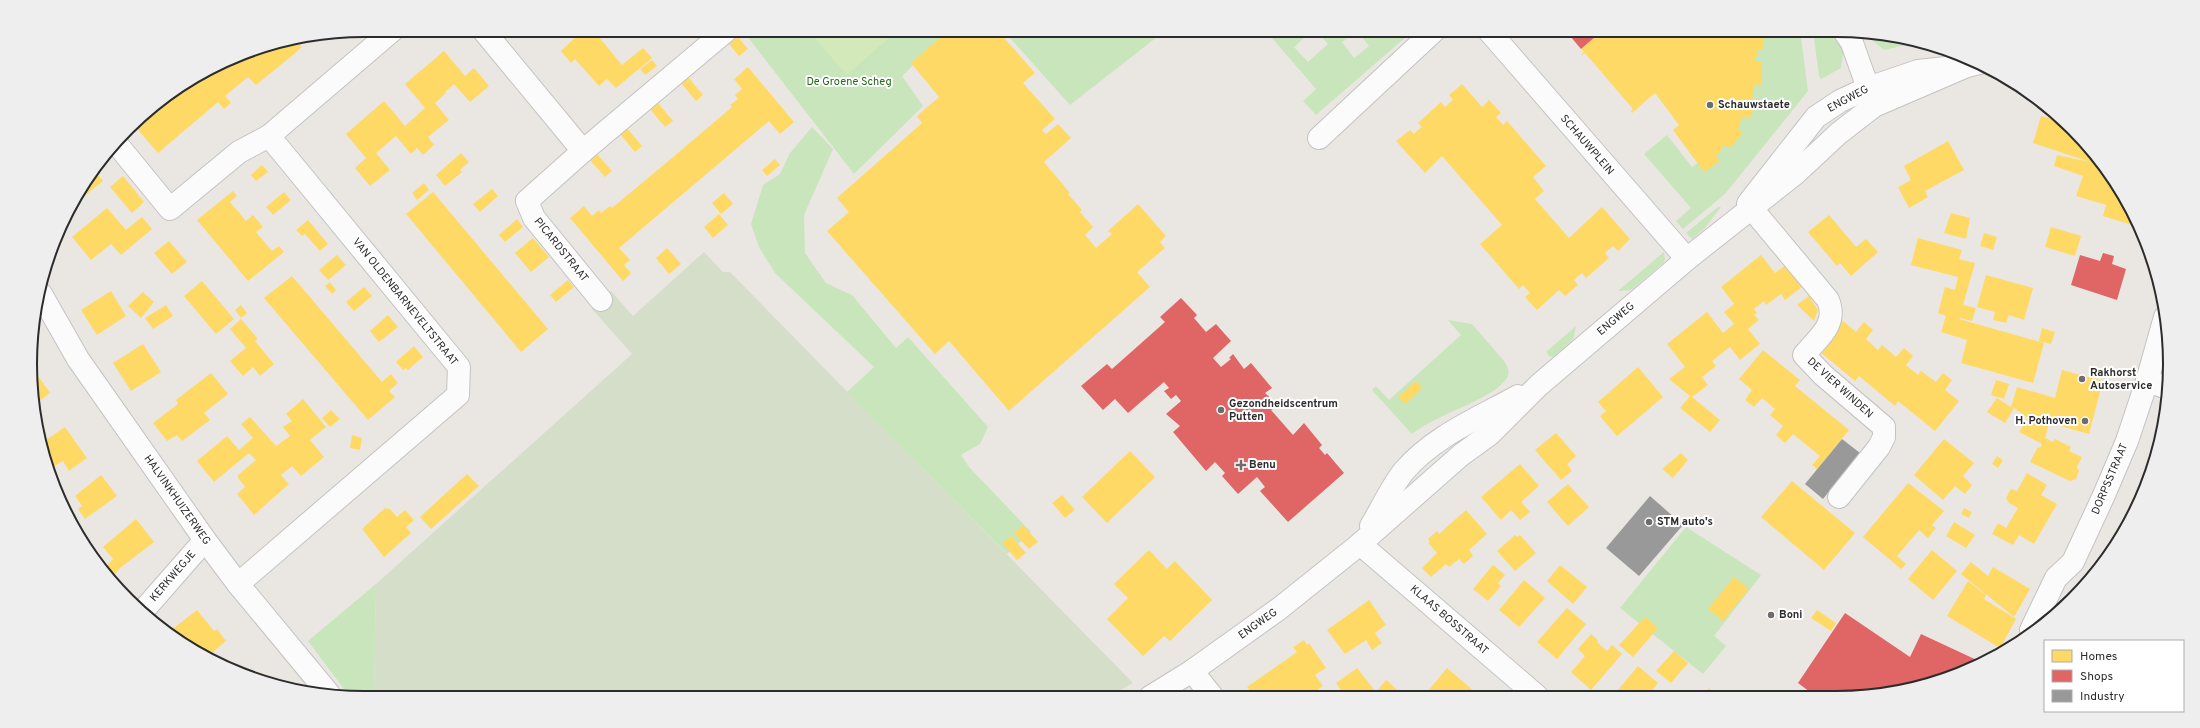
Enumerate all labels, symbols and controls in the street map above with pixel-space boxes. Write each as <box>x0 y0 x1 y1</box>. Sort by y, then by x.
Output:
park label: De Groene Scheg <box>806 75 892 89</box>
street label: ENGWEG <box>1825 82 1871 116</box>
place label: Schauwstaete <box>1718 98 1790 112</box>
marker: Schauwstaete <box>1705 100 1715 110</box>
street label: SCHAUWPLEIN <box>1557 112 1617 178</box>
street label: PICARDSTRAAT <box>531 215 591 285</box>
street label: VAN OLDENBARNEVELTSTRAAT <box>349 235 461 369</box>
street label: ENGWEG <box>1594 299 1638 339</box>
street label: DE VIER WINDEN <box>1804 355 1876 421</box>
place label: Rakhorst Autoservice <box>2090 366 2152 393</box>
marker: Rakhorst Autoservice <box>2077 374 2087 384</box>
place label: Gezondheidscentrum Putten <box>1229 397 1338 424</box>
marker: Gezondheidscentrum Putten <box>1216 405 1226 415</box>
place label: H. Pothoven <box>2015 414 2077 428</box>
marker: H. Pothoven <box>2080 416 2090 426</box>
street label: DORPSSTRAAT <box>2089 441 2131 517</box>
street label: HALVINKHUIZERWEG <box>141 452 213 548</box>
place label: Benu <box>1249 458 1276 472</box>
marker: Benu <box>1236 460 1246 470</box>
place label: STM auto's <box>1657 515 1713 529</box>
marker: STM auto's <box>1644 517 1654 527</box>
street label: KERKWEGJE <box>147 547 199 605</box>
street label: KLAAS BOSSTRAAT <box>1407 582 1491 658</box>
street label: ENGWEG <box>1236 605 1280 643</box>
place label: Boni <box>1779 608 1802 622</box>
marker: Boni <box>1766 610 1776 620</box>
legend <box>2044 640 2184 712</box>
text: Homes <box>2080 649 2117 665</box>
text: Shops <box>2080 669 2113 685</box>
text: Industry <box>2080 689 2125 705</box>

